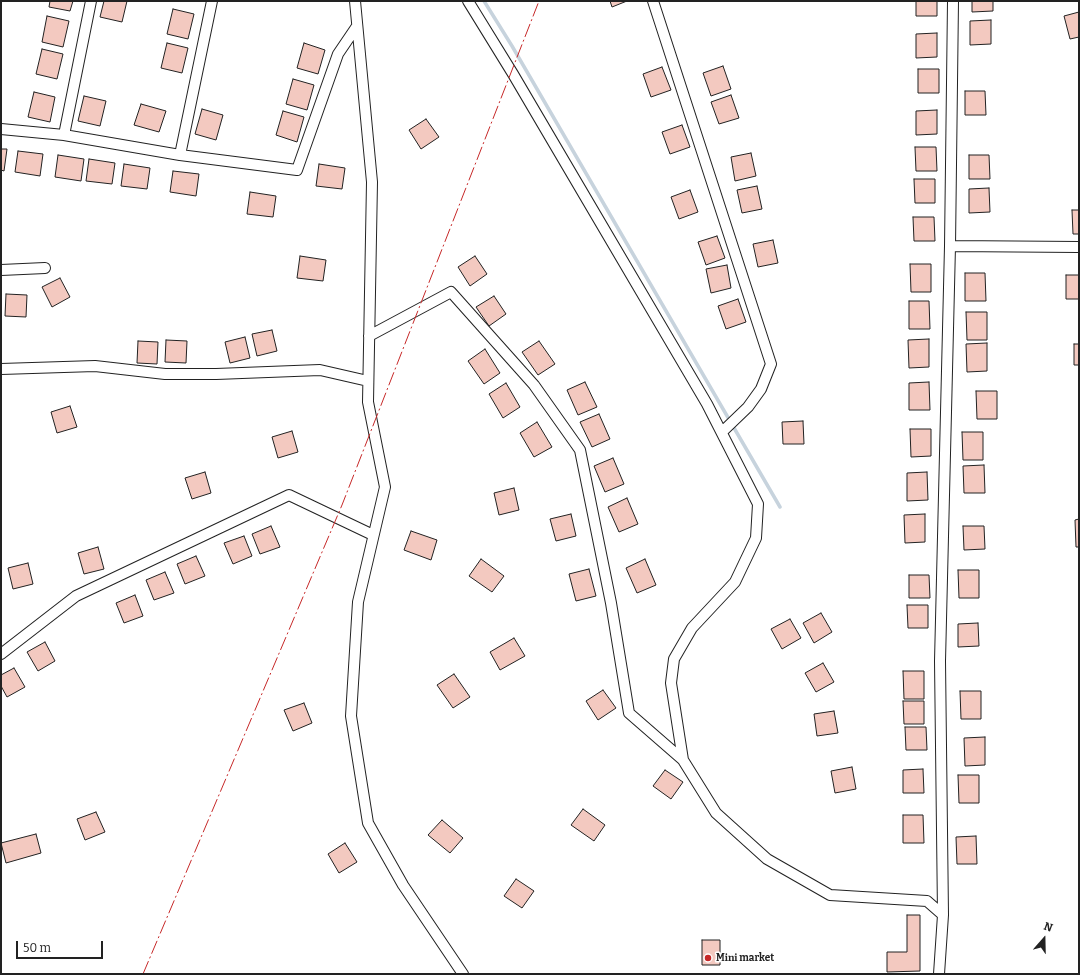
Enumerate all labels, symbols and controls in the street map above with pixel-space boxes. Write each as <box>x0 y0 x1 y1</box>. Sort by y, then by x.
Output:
north arrow <box>1024 919 1064 959</box>
text: N <box>1042 920 1054 935</box>
scale bar <box>18 933 105 959</box>
text: 50 m <box>23 941 51 955</box>
place label: Mini market <box>716 952 774 964</box>
marker: Mini market <box>703 953 713 963</box>

